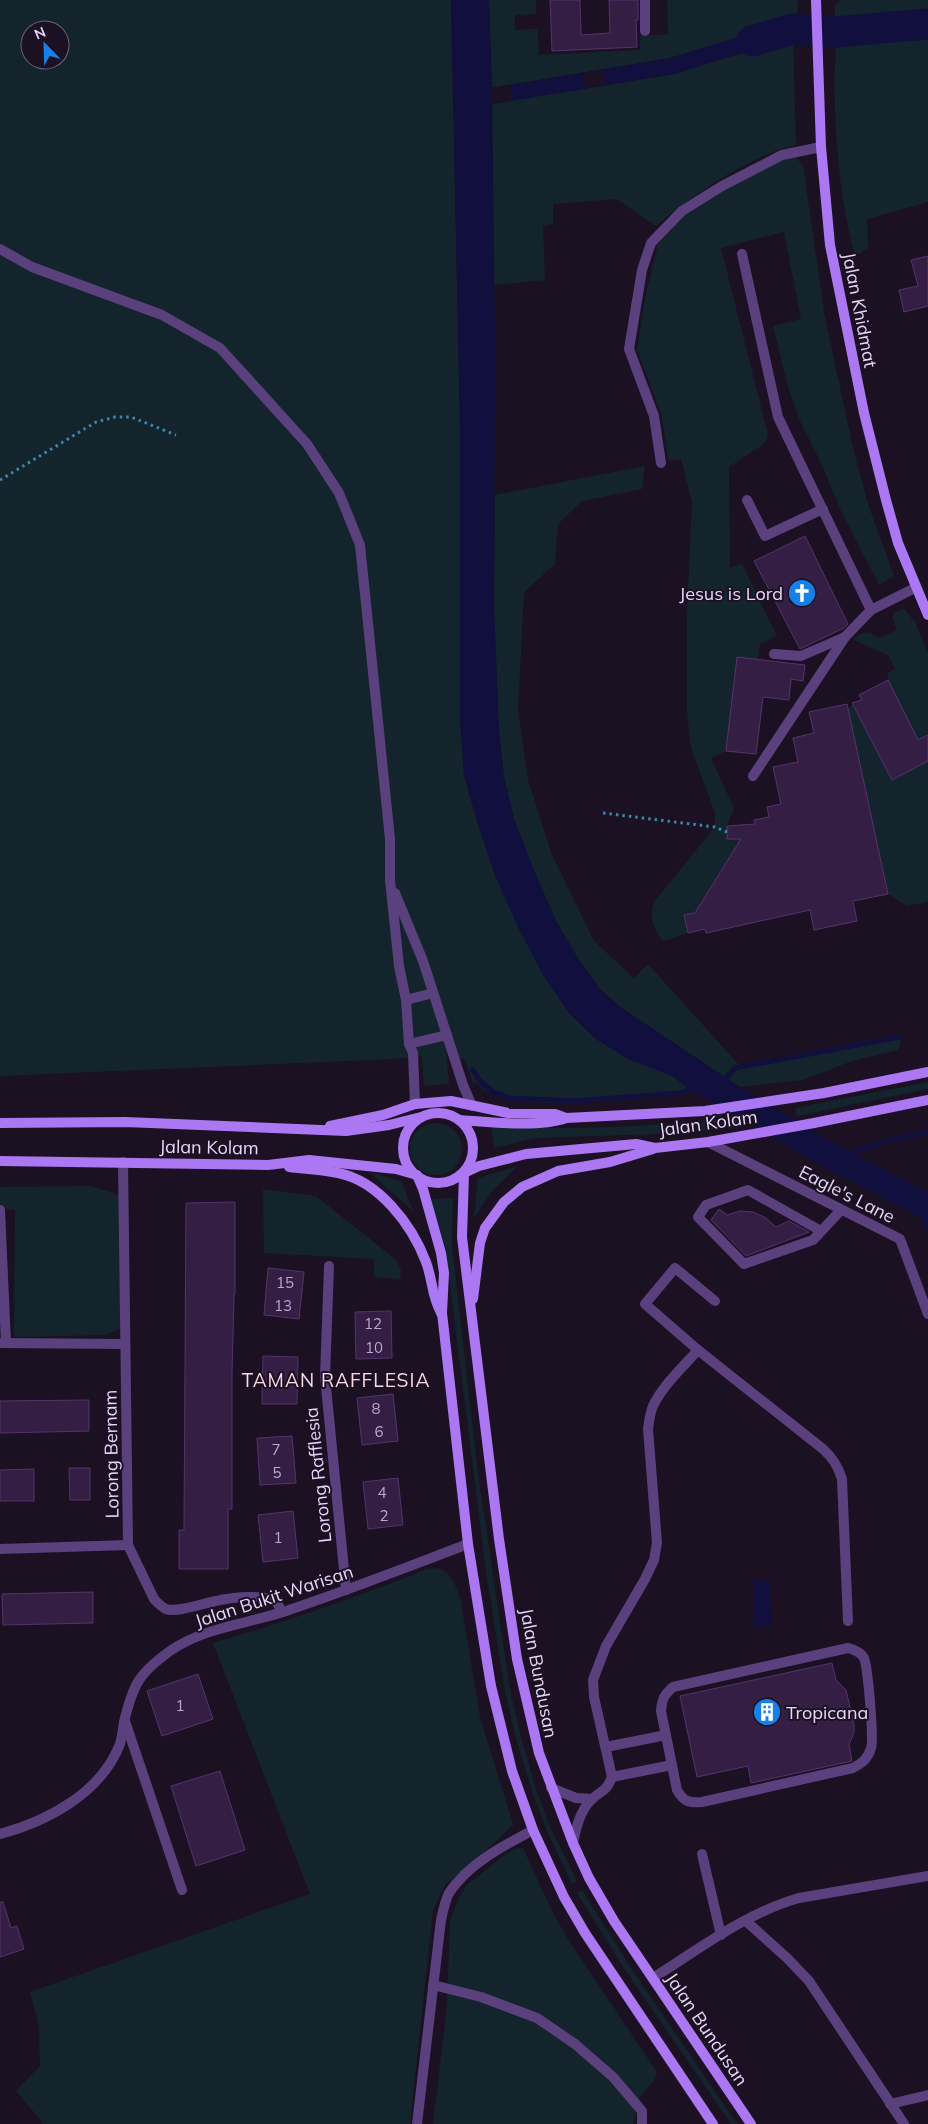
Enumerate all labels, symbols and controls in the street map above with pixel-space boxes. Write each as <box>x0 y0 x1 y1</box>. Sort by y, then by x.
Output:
north arrow <box>20 20 70 70</box>
text: N <box>32 23 48 43</box>
street label: Jalan Khidmat <box>838 250 882 370</box>
church icon: Jesus is Lord <box>787 578 817 608</box>
place label: Jesus is Lord <box>679 582 783 605</box>
street label: Jalan Kolam <box>657 1105 759 1141</box>
street label: Jalan Kolam <box>159 1135 259 1159</box>
street label: Eagle's Lane <box>795 1160 899 1228</box>
house number: 15 <box>276 1273 294 1292</box>
house number: 13 <box>274 1296 292 1315</box>
house number: 12 <box>364 1314 382 1333</box>
house number: 10 <box>365 1338 383 1357</box>
district label: TAMAN RAFFLESIA <box>242 1368 430 1392</box>
street label: Lorong Bernam <box>98 1390 124 1518</box>
house number: 8 <box>371 1399 381 1418</box>
street label: Lorong Rafflesia <box>299 1406 337 1544</box>
house number: 6 <box>374 1422 384 1441</box>
house number: 7 <box>271 1440 281 1459</box>
house number: 5 <box>272 1463 282 1482</box>
house number: 4 <box>377 1483 387 1502</box>
house number: 2 <box>379 1506 389 1525</box>
house number: 1 <box>273 1528 283 1547</box>
street label: Jalan Bukit Warisan <box>192 1560 356 1632</box>
street label: Jalan Bundusan <box>515 1606 563 1740</box>
house number: 1 <box>175 1696 185 1715</box>
building icon: Tropicana <box>752 1697 782 1727</box>
place label: Tropicana <box>786 1701 868 1724</box>
street label: Jalan Bundusan <box>661 1968 753 2090</box>

